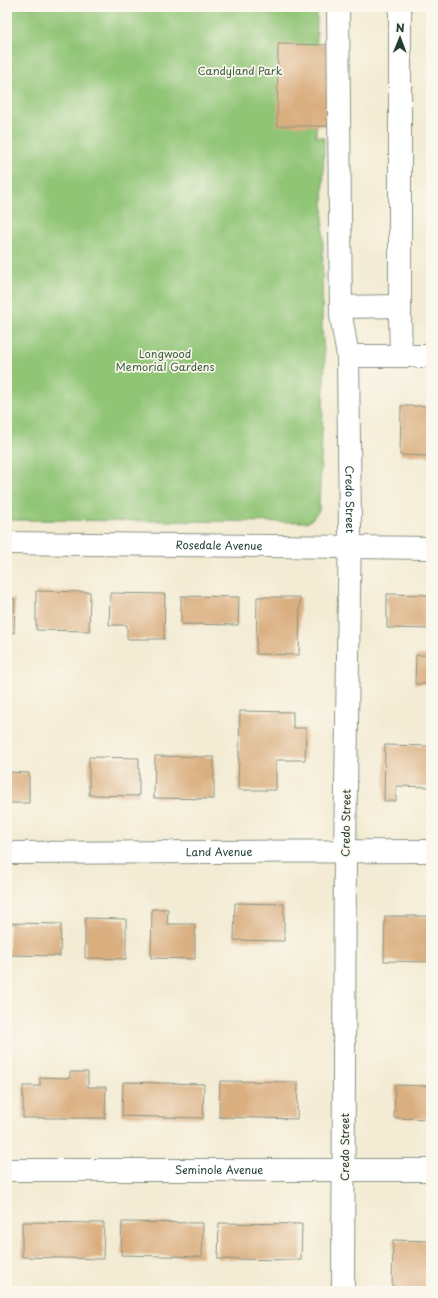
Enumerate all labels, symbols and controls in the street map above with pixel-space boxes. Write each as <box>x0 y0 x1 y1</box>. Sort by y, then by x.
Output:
north arrow <box>380 18 420 58</box>
text: N <box>396 19 405 36</box>
park label: Candyland Park <box>198 62 283 79</box>
park label: Longwood Memorial Gardens <box>116 345 214 375</box>
street label: Credo Street <box>341 465 359 534</box>
street label: Rosedale Avenue <box>175 536 263 554</box>
street label: Credo Street <box>336 788 355 857</box>
street label: Land Avenue <box>186 843 252 860</box>
street label: Credo Street <box>336 1113 353 1181</box>
street label: Seminole Avenue <box>175 1161 263 1178</box>

